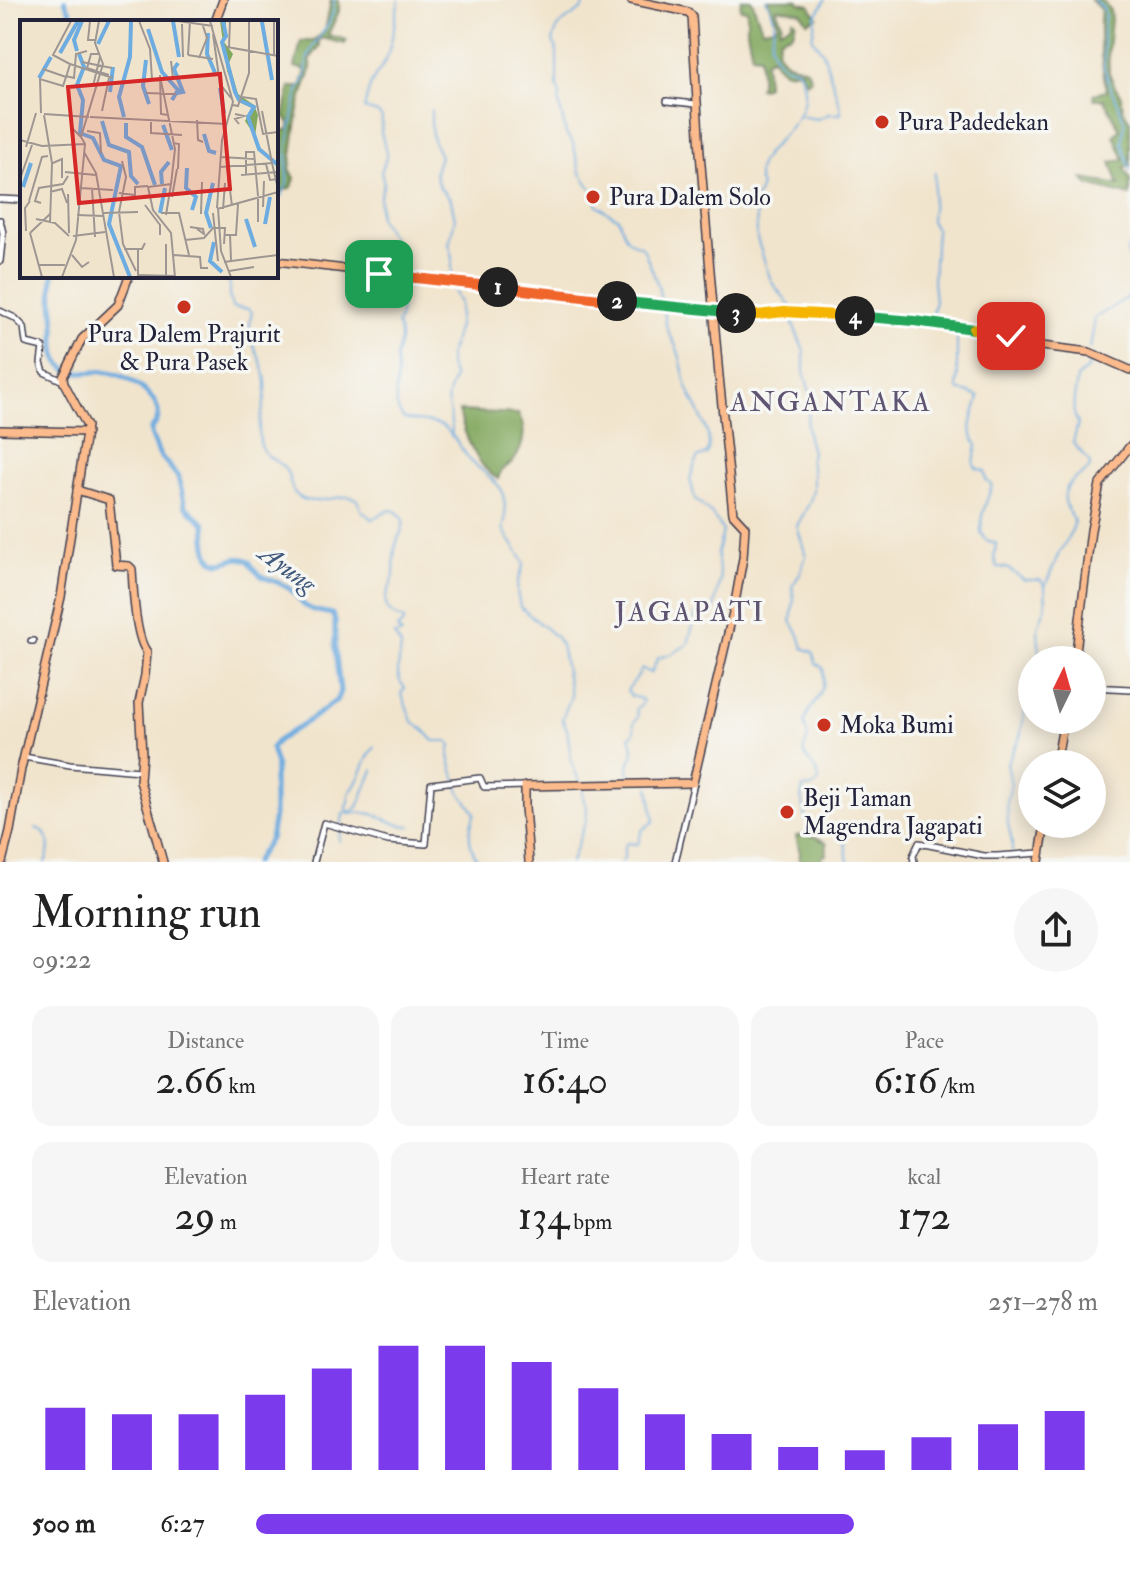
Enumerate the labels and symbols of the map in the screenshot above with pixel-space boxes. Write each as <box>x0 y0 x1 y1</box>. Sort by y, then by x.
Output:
inset map <box>20 20 278 278</box>
place label: Pura Padedekan <box>898 107 1049 138</box>
marker: Pura Padedekan <box>873 113 891 131</box>
place label: Pura Dalem Solo <box>609 182 771 213</box>
marker: Pura Dalem Solo <box>584 188 602 206</box>
pin <box>345 240 413 308</box>
pin: 1 <box>478 267 518 307</box>
pin: 2 <box>597 281 637 321</box>
pin: 3 <box>716 293 756 333</box>
pin: 4 <box>835 296 875 336</box>
marker: Pura Dalem Prajurit & Pura Pasek <box>175 298 193 316</box>
pin <box>977 302 1045 370</box>
place label: Pura Dalem Prajurit & Pura Pasek <box>87 319 281 378</box>
district label: ANGANTAKA <box>729 385 932 420</box>
water label: Ayung <box>250 536 323 601</box>
district label: JAGAPATI <box>614 595 765 630</box>
north arrow <box>1018 646 1106 734</box>
place label: Moka Bumi <box>840 710 954 741</box>
marker: Moka Bumi <box>815 716 833 734</box>
place label: Beji Taman Magendra Jagapati <box>803 783 983 842</box>
marker: Beji Taman Magendra Jagapati <box>778 803 796 821</box>

